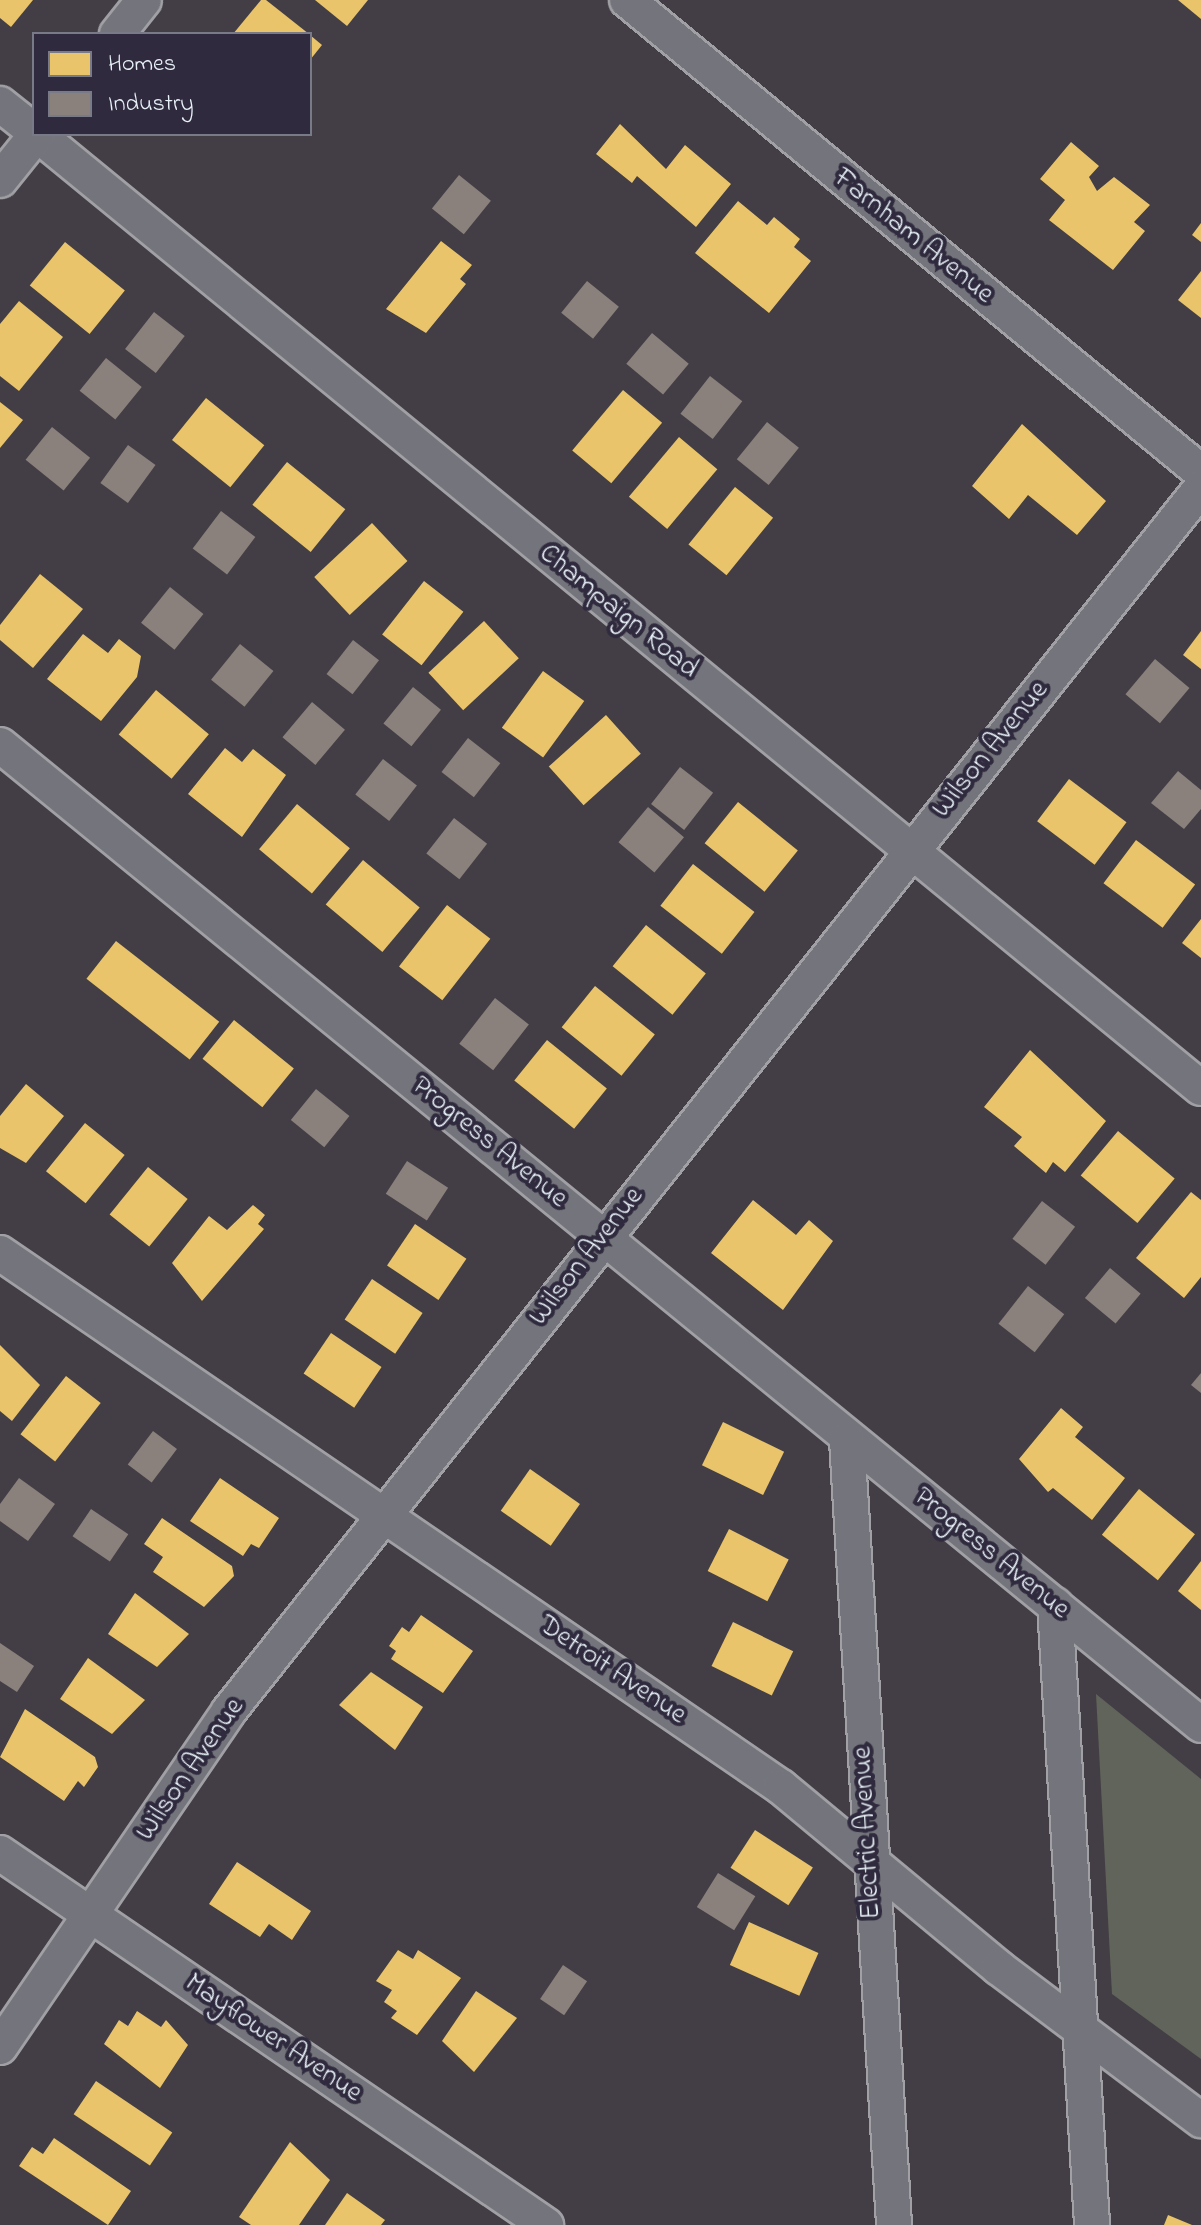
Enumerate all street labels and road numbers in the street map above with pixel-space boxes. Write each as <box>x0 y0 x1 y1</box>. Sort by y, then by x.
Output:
street label: Farnham Avenue <box>826 162 1000 312</box>
street label: Champaign Road <box>532 538 704 686</box>
street label: Wilson Avenue <box>926 675 1056 825</box>
street label: Progress Avenue <box>404 1070 574 1216</box>
street label: Wilson Avenue <box>523 1181 651 1333</box>
street label: Progress Avenue <box>906 1481 1076 1627</box>
street label: Detroit Avenue <box>532 1609 692 1733</box>
street label: Wilson Avenue <box>130 1692 252 1848</box>
street label: Electric Avenue <box>847 1746 889 1920</box>
street label: Mayflower Avenue <box>178 1967 368 2111</box>

